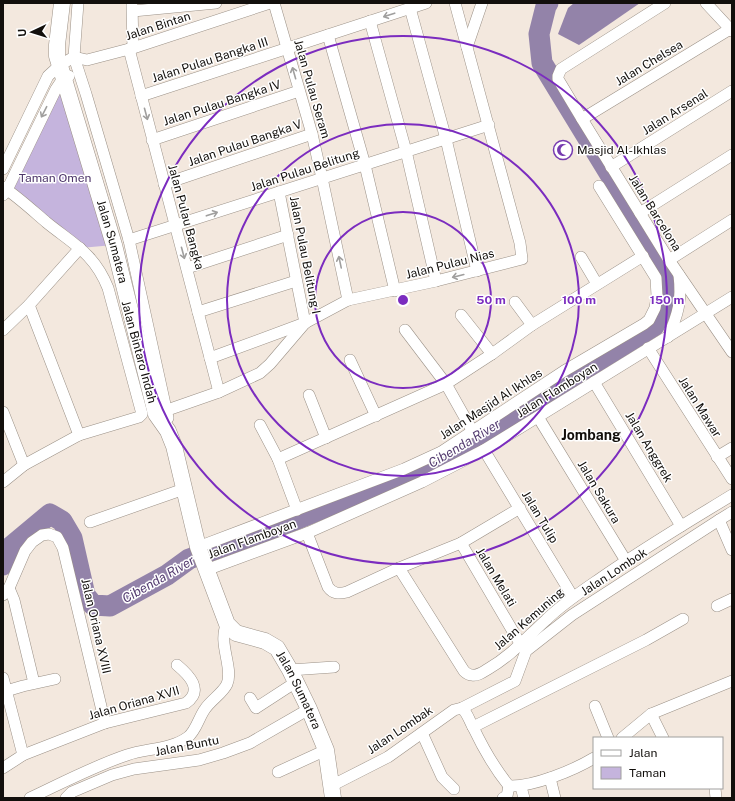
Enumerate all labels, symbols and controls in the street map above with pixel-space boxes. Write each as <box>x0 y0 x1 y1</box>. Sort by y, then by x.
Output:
street label: Jalan Bintan <box>124 9 192 43</box>
north arrow <box>12 12 52 52</box>
one-way arrow <box>382 12 395 19</box>
text: U <box>16 28 28 37</box>
street label: Jalan Pulau Bangka III <box>150 35 270 85</box>
street label: Jalan Chelsea <box>613 37 685 89</box>
street label: Jalan Pulau Seram <box>291 38 333 140</box>
one-way arrow <box>290 67 297 80</box>
street label: Jalan Pulau Bangka IV <box>161 77 283 129</box>
street label: Jalan Arsenal <box>640 86 711 138</box>
one-way arrow <box>40 106 47 118</box>
one-way arrow <box>142 107 150 120</box>
street label: Jalan Pulau Bangka V <box>186 117 304 169</box>
mosque icon: Masjid Al-Ikhlas <box>552 139 574 161</box>
place label: Masjid Al-Ikhlas <box>577 143 666 157</box>
street label: Jalan Pulau Belitung <box>249 146 361 194</box>
street label: Jalan Pulau Bangka <box>165 163 207 271</box>
park label: Taman Omen <box>19 171 91 185</box>
street label: Jalan Barcelona <box>626 172 684 254</box>
street label: Jalan Pulau Belitung I <box>287 195 323 315</box>
street label: Jalan Sumatera <box>94 198 130 285</box>
one-way arrow <box>206 210 219 217</box>
one-way arrow <box>179 246 187 259</box>
street label: Jalan Pulau Nias <box>404 246 496 282</box>
one-way arrow <box>336 256 344 269</box>
one-way arrow <box>451 272 464 280</box>
centre of rings <box>396 293 410 307</box>
text: 50 m <box>476 293 506 307</box>
text: 100 m <box>562 293 596 307</box>
text: 150 m <box>650 293 684 307</box>
street label: Jalan Bintaro Indah <box>119 299 159 405</box>
street label: Jalan Flamboyan <box>514 359 600 421</box>
street label: Jalan Masjid Al Ikhlas <box>437 366 545 442</box>
street label: Jalan Mawar <box>676 374 724 440</box>
street label: Jalan Anggrek <box>622 409 676 485</box>
water label: Cibenda River <box>426 416 503 471</box>
district label: Jombang <box>561 427 621 443</box>
street label: Jalan Sakura <box>575 458 623 526</box>
street label: Jalan Tulip <box>519 488 561 546</box>
street label: Jalan Flamboyan <box>206 517 298 561</box>
street label: Jalan Melati <box>473 545 519 609</box>
street label: Jalan Lombok <box>578 545 650 599</box>
water label: Cibenda River <box>119 553 197 606</box>
street label: Jalan Oriana XVIII <box>78 577 114 675</box>
street label: Jalan Kemuning <box>491 585 567 653</box>
street label: Jalan Sumatera <box>273 648 324 731</box>
street label: Jalan Oriana XVII <box>87 683 181 723</box>
street label: Jalan Lombak <box>365 703 435 757</box>
street label: Jalan Buntu <box>154 733 220 759</box>
legend <box>593 737 723 789</box>
text: Jalan <box>629 746 658 760</box>
text: Taman <box>629 766 666 780</box>

